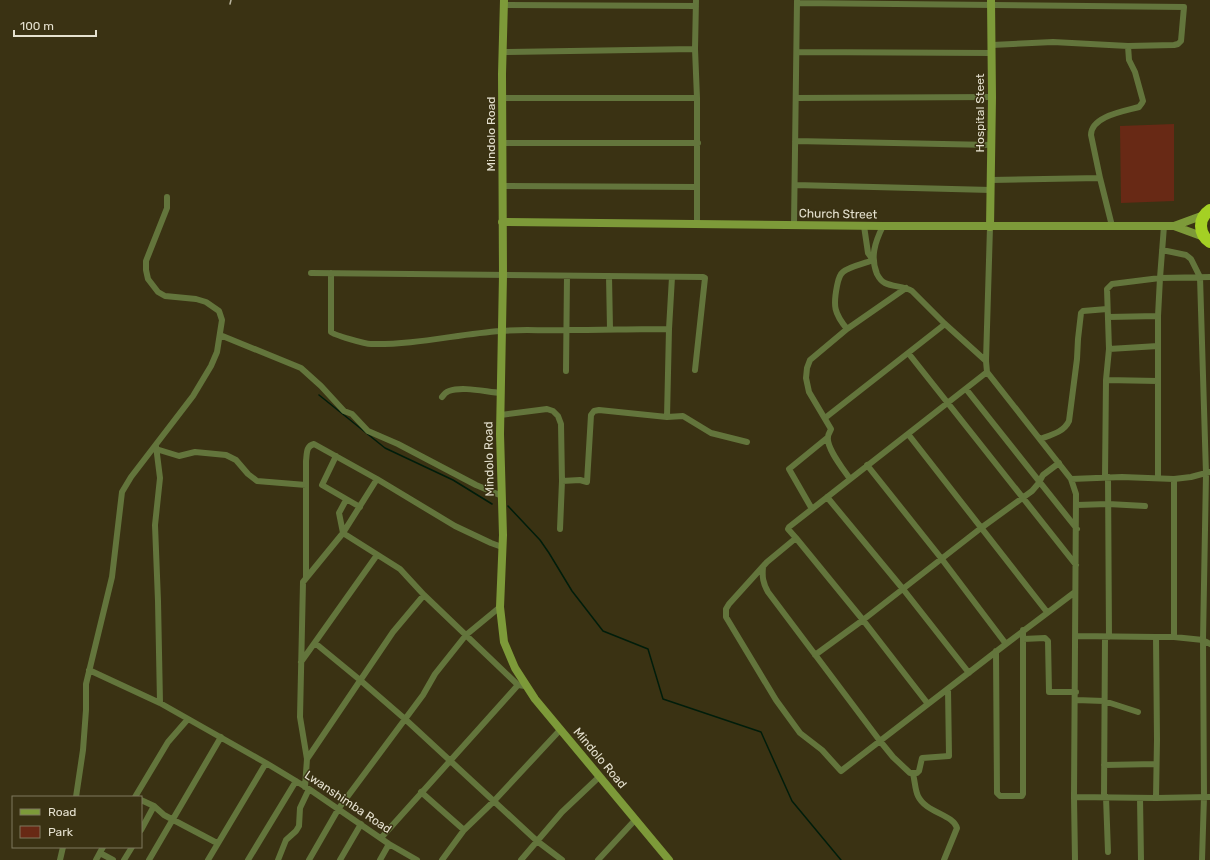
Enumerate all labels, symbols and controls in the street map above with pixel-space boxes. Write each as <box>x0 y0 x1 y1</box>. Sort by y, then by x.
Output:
scale bar <box>14 12 96 38</box>
text: 100 m <box>20 19 54 33</box>
street label: Hospital Steet <box>973 73 987 153</box>
street label: Mindolo Road <box>484 97 498 171</box>
street label: Church Street <box>799 206 878 222</box>
street label: Mindolo Road <box>481 421 497 497</box>
street label: Mindolo Road <box>571 725 629 791</box>
street label: Lwanshimba Road <box>302 768 394 836</box>
legend <box>12 796 142 848</box>
text: Road <box>48 805 76 819</box>
text: Park <box>48 825 74 839</box>

